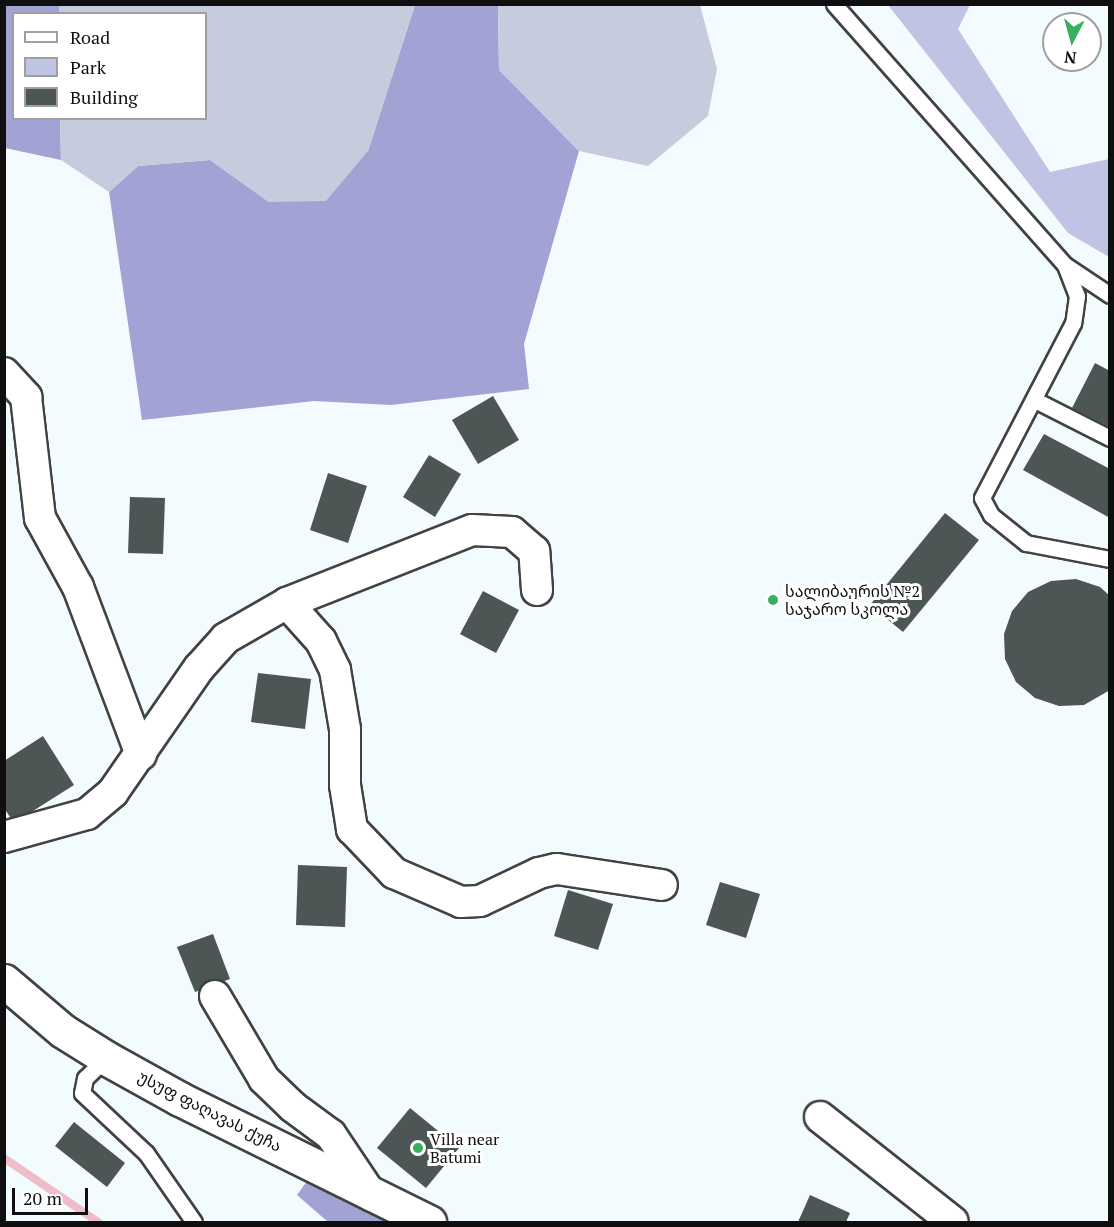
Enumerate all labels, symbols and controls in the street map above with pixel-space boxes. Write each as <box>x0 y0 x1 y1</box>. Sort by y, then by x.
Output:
legend <box>12 12 207 120</box>
north arrow <box>1042 12 1102 72</box>
text: Road <box>70 25 110 49</box>
text: N <box>1063 46 1078 69</box>
text: Park <box>70 55 106 79</box>
text: Building <box>70 85 138 109</box>
place label: სალიბაურის №2 საჯარო სკოლა <box>785 581 920 619</box>
marker: სალიბაურის №2 საჯარო სკოლა <box>766 593 780 607</box>
street label: უსუფ ფაღავას ქუჩა <box>135 1066 285 1156</box>
place label: Villa near Batumi <box>430 1129 499 1167</box>
marker: Villa near Batumi <box>411 1141 425 1155</box>
scale bar <box>15 1176 92 1214</box>
text: 20 m <box>23 1186 62 1210</box>

